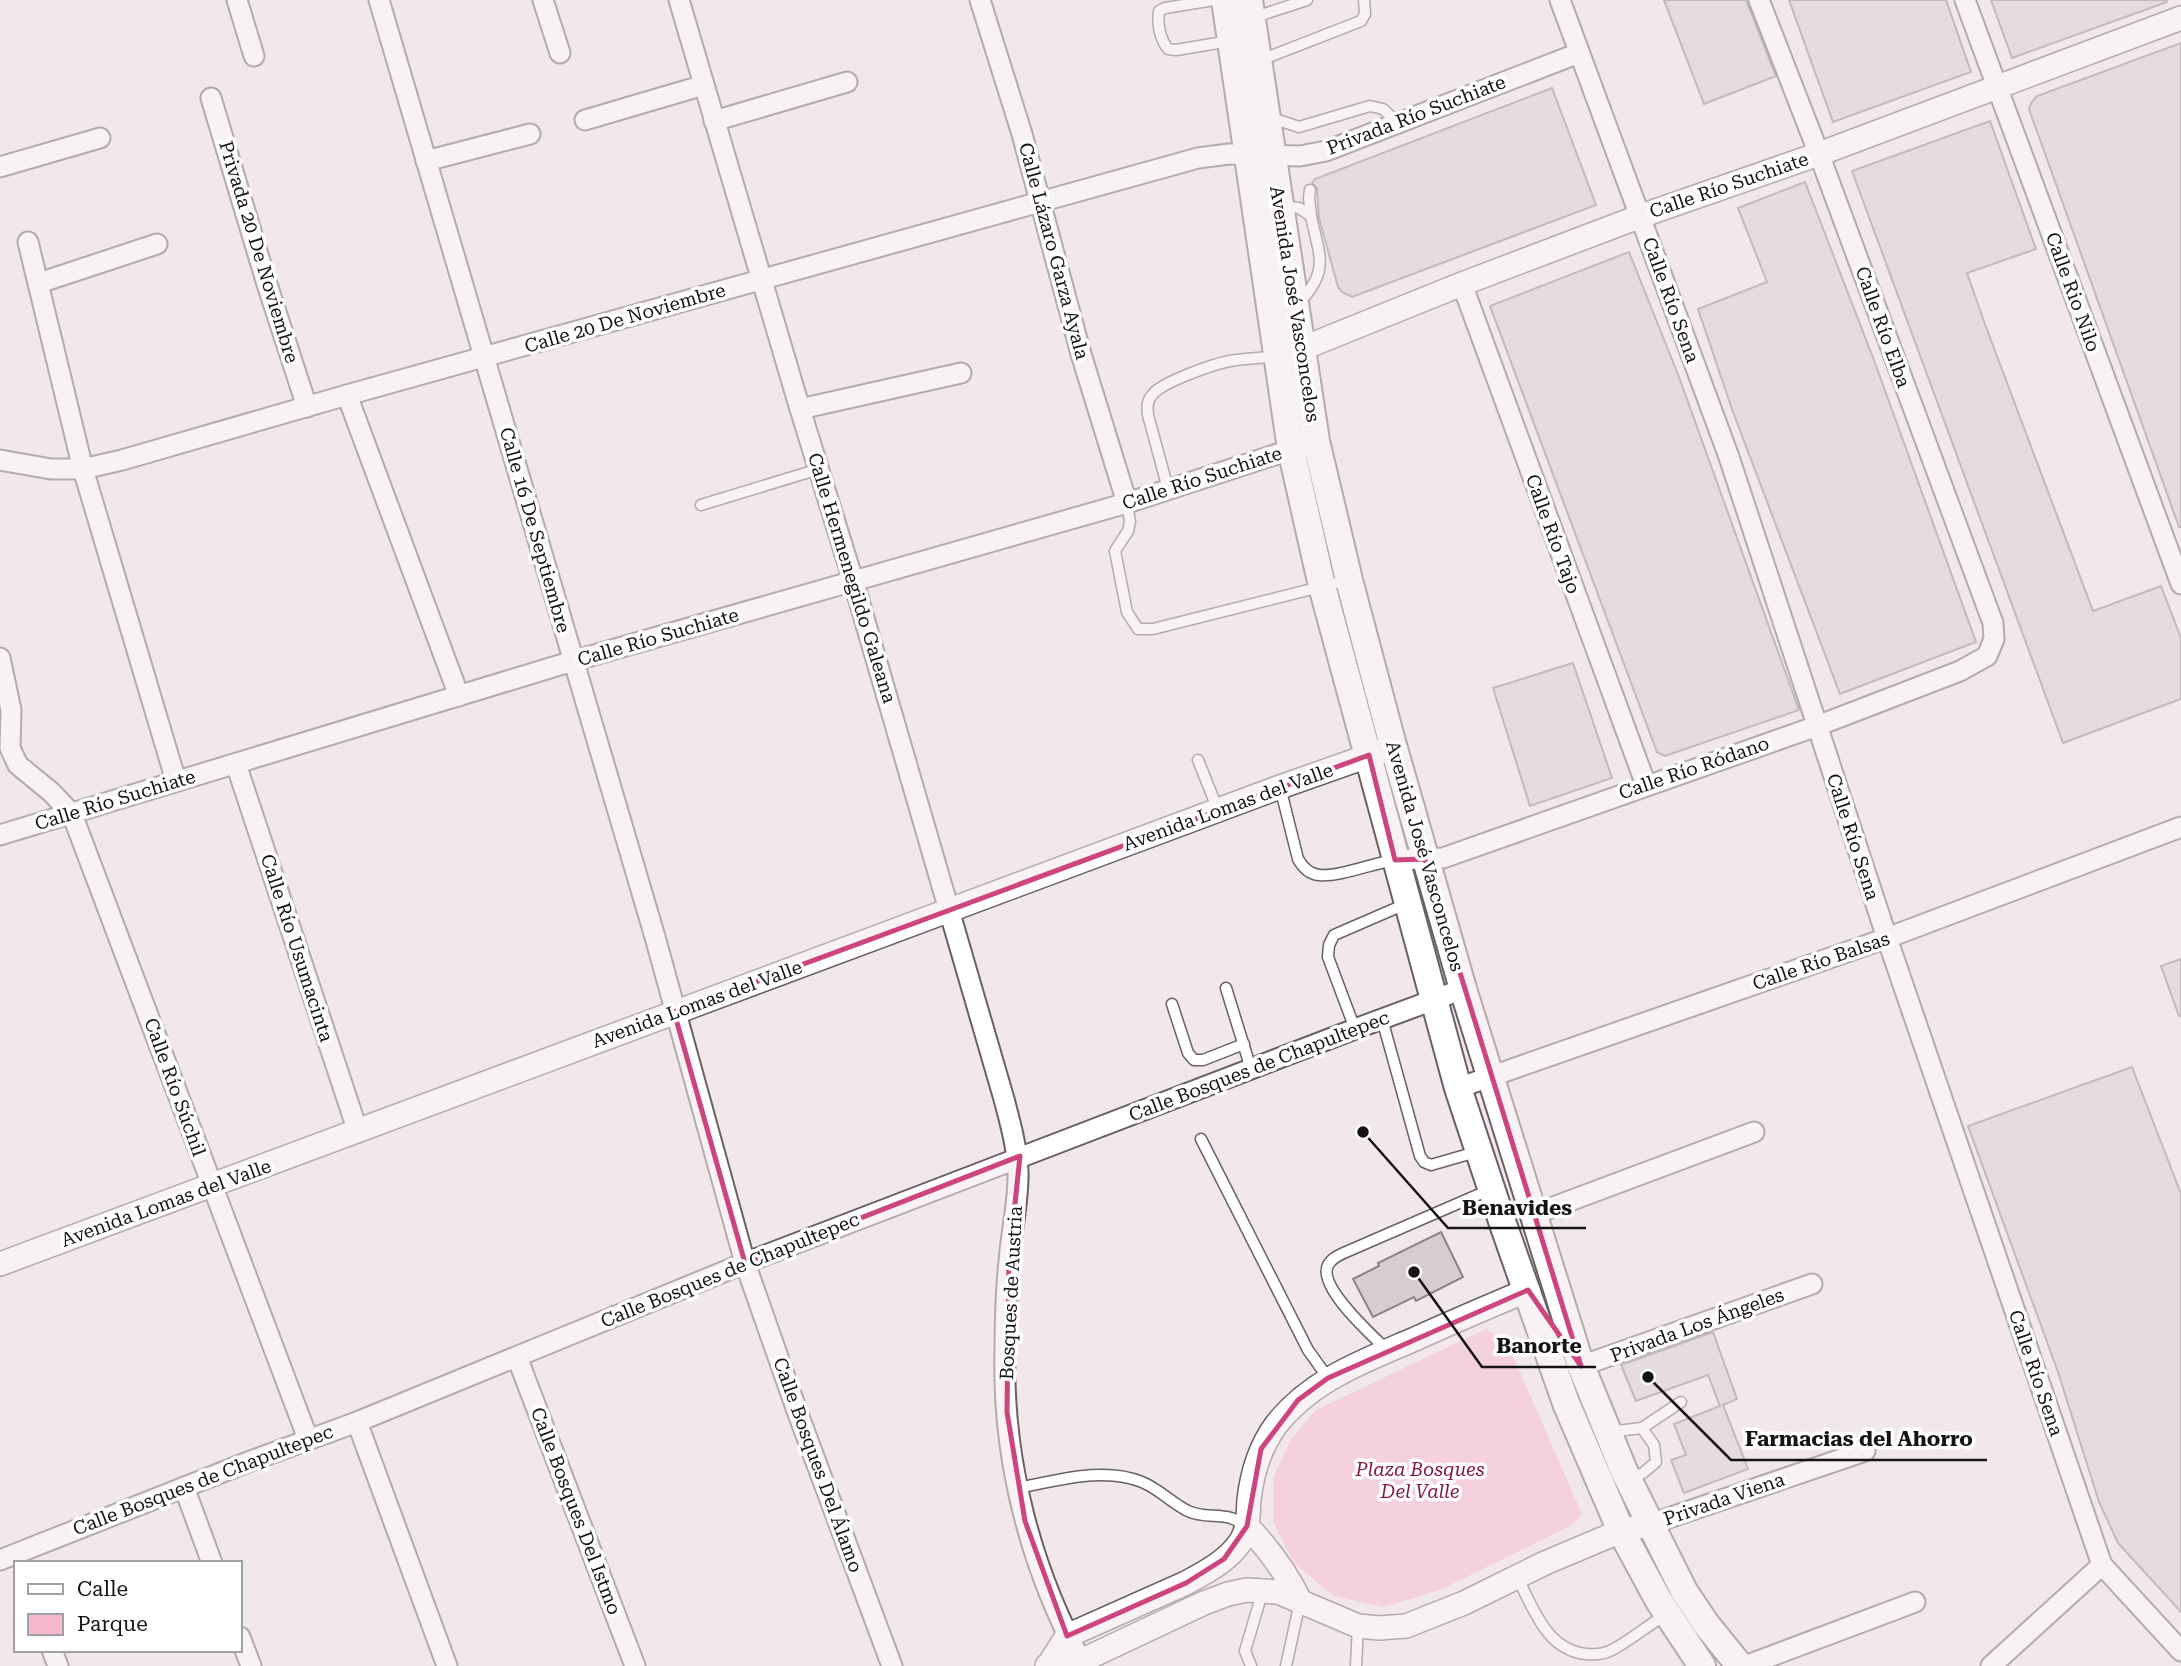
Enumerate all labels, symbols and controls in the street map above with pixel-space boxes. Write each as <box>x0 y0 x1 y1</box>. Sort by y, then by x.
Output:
street label: Privada Río Suchiate <box>1323 70 1509 160</box>
street label: Privada 20 De Noviembre <box>214 138 304 366</box>
street label: Calle Lázaro Garza Ayala <box>1014 140 1094 363</box>
street label: Calle Río Suchiate <box>1646 147 1812 223</box>
street label: Avenida José Vasconcelos <box>1265 184 1325 424</box>
street label: Calle Rio Nilo <box>2041 229 2105 355</box>
street label: Calle Río Sena <box>1638 234 1705 366</box>
street label: Calle Río Elba <box>1850 263 1916 391</box>
street label: Calle 20 De Noviembre <box>522 278 728 358</box>
street label: Calle 16 De Septiembre <box>495 424 575 636</box>
street label: Calle Río Suchiate <box>1119 441 1285 515</box>
street label: Calle Hermenegildo Galeana <box>803 450 901 707</box>
street label: Calle Río Tajo <box>1521 471 1585 597</box>
street label: Calle Río Suchiate <box>575 603 741 671</box>
street label: Calle Río Ródano <box>1616 731 1772 805</box>
street label: Avenida José Vasconcelos <box>1381 738 1469 974</box>
street label: Avenida Lomas del Valle <box>1120 758 1336 856</box>
street label: Calle Río Suchiate <box>32 765 198 835</box>
street label: Calle Río Sena <box>1822 771 1885 904</box>
street label: Calle Río Usumacinta <box>256 851 338 1045</box>
street label: Calle Río Balsas <box>1749 927 1893 995</box>
street label: Avenida Lomas del Valle <box>589 955 805 1053</box>
street label: Calle Bosques de Chapultepec <box>1125 1006 1393 1126</box>
street label: Calle Río Súchil <box>139 1015 211 1159</box>
street label: Avenida Lomas del Valle <box>58 1154 274 1252</box>
callout: Benavides <box>1448 1186 1586 1228</box>
text: Benavides <box>1462 1196 1572 1220</box>
street label: Bosques de Austria <box>995 1205 1027 1381</box>
street label: Calle Bosques de Chapultepec <box>597 1207 863 1333</box>
street label: Privada Los Ángeles <box>1607 1283 1787 1367</box>
street label: Calle Río Sena <box>2004 1307 2069 1440</box>
callout: Banorte <box>1482 1325 1596 1367</box>
text: Banorte <box>1496 1334 1582 1358</box>
street label: Calle Bosques Del Álamo <box>768 1354 868 1576</box>
street label: Calle Bosques Del Istmo <box>526 1404 626 1618</box>
callout: Farmacias del Ahorro <box>1731 1418 1987 1460</box>
street label: Calle Bosques de Chapultepec <box>69 1420 337 1540</box>
text: Farmacias del Ahorro <box>1745 1427 1973 1451</box>
park label: Plaza Bosques Del Valle <box>1354 1458 1485 1503</box>
street label: Privada Viena <box>1660 1467 1788 1530</box>
legend <box>14 1561 242 1652</box>
text: Calle <box>77 1577 128 1601</box>
text: Parque <box>77 1612 148 1636</box>

